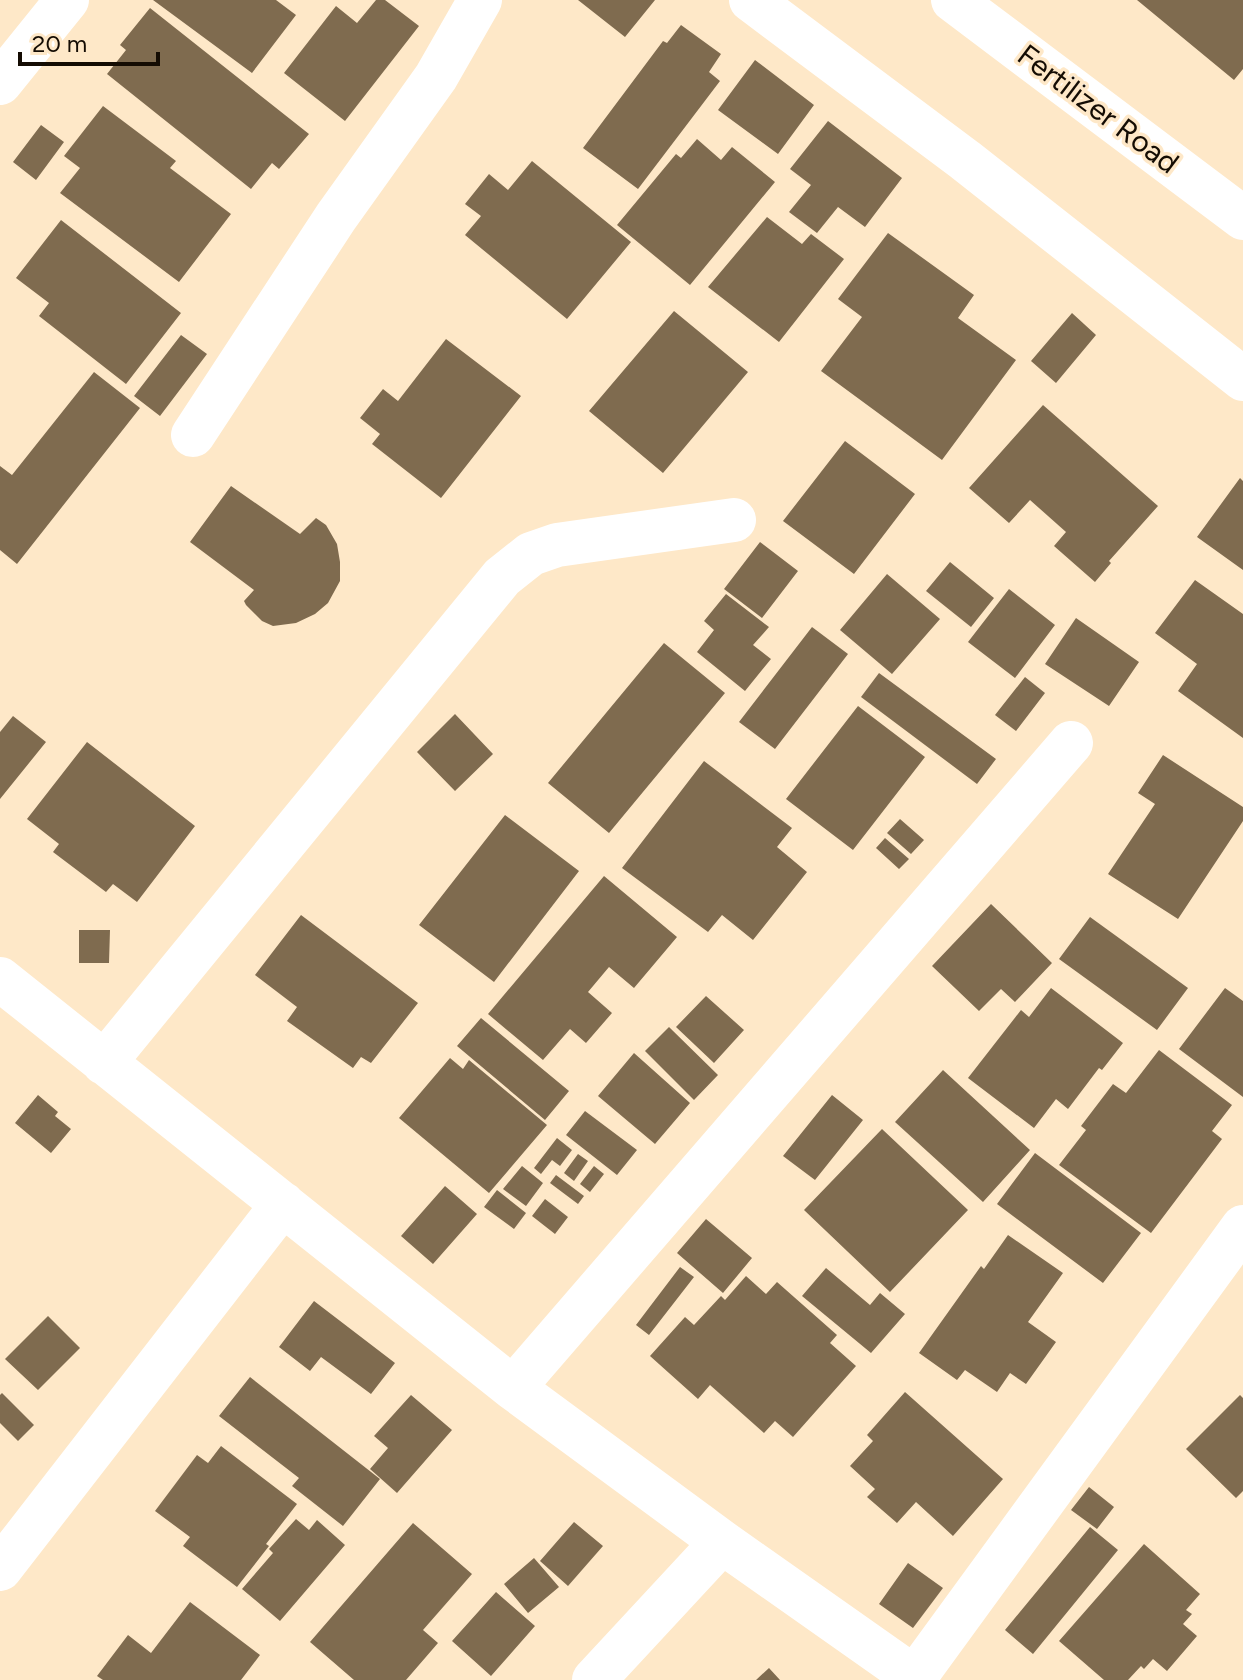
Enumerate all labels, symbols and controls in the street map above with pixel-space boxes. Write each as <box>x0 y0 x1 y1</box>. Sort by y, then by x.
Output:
scale bar <box>20 16 158 66</box>
text: 20 m <box>32 29 87 58</box>
street label: Fertilizer Road <box>1010 36 1186 181</box>

